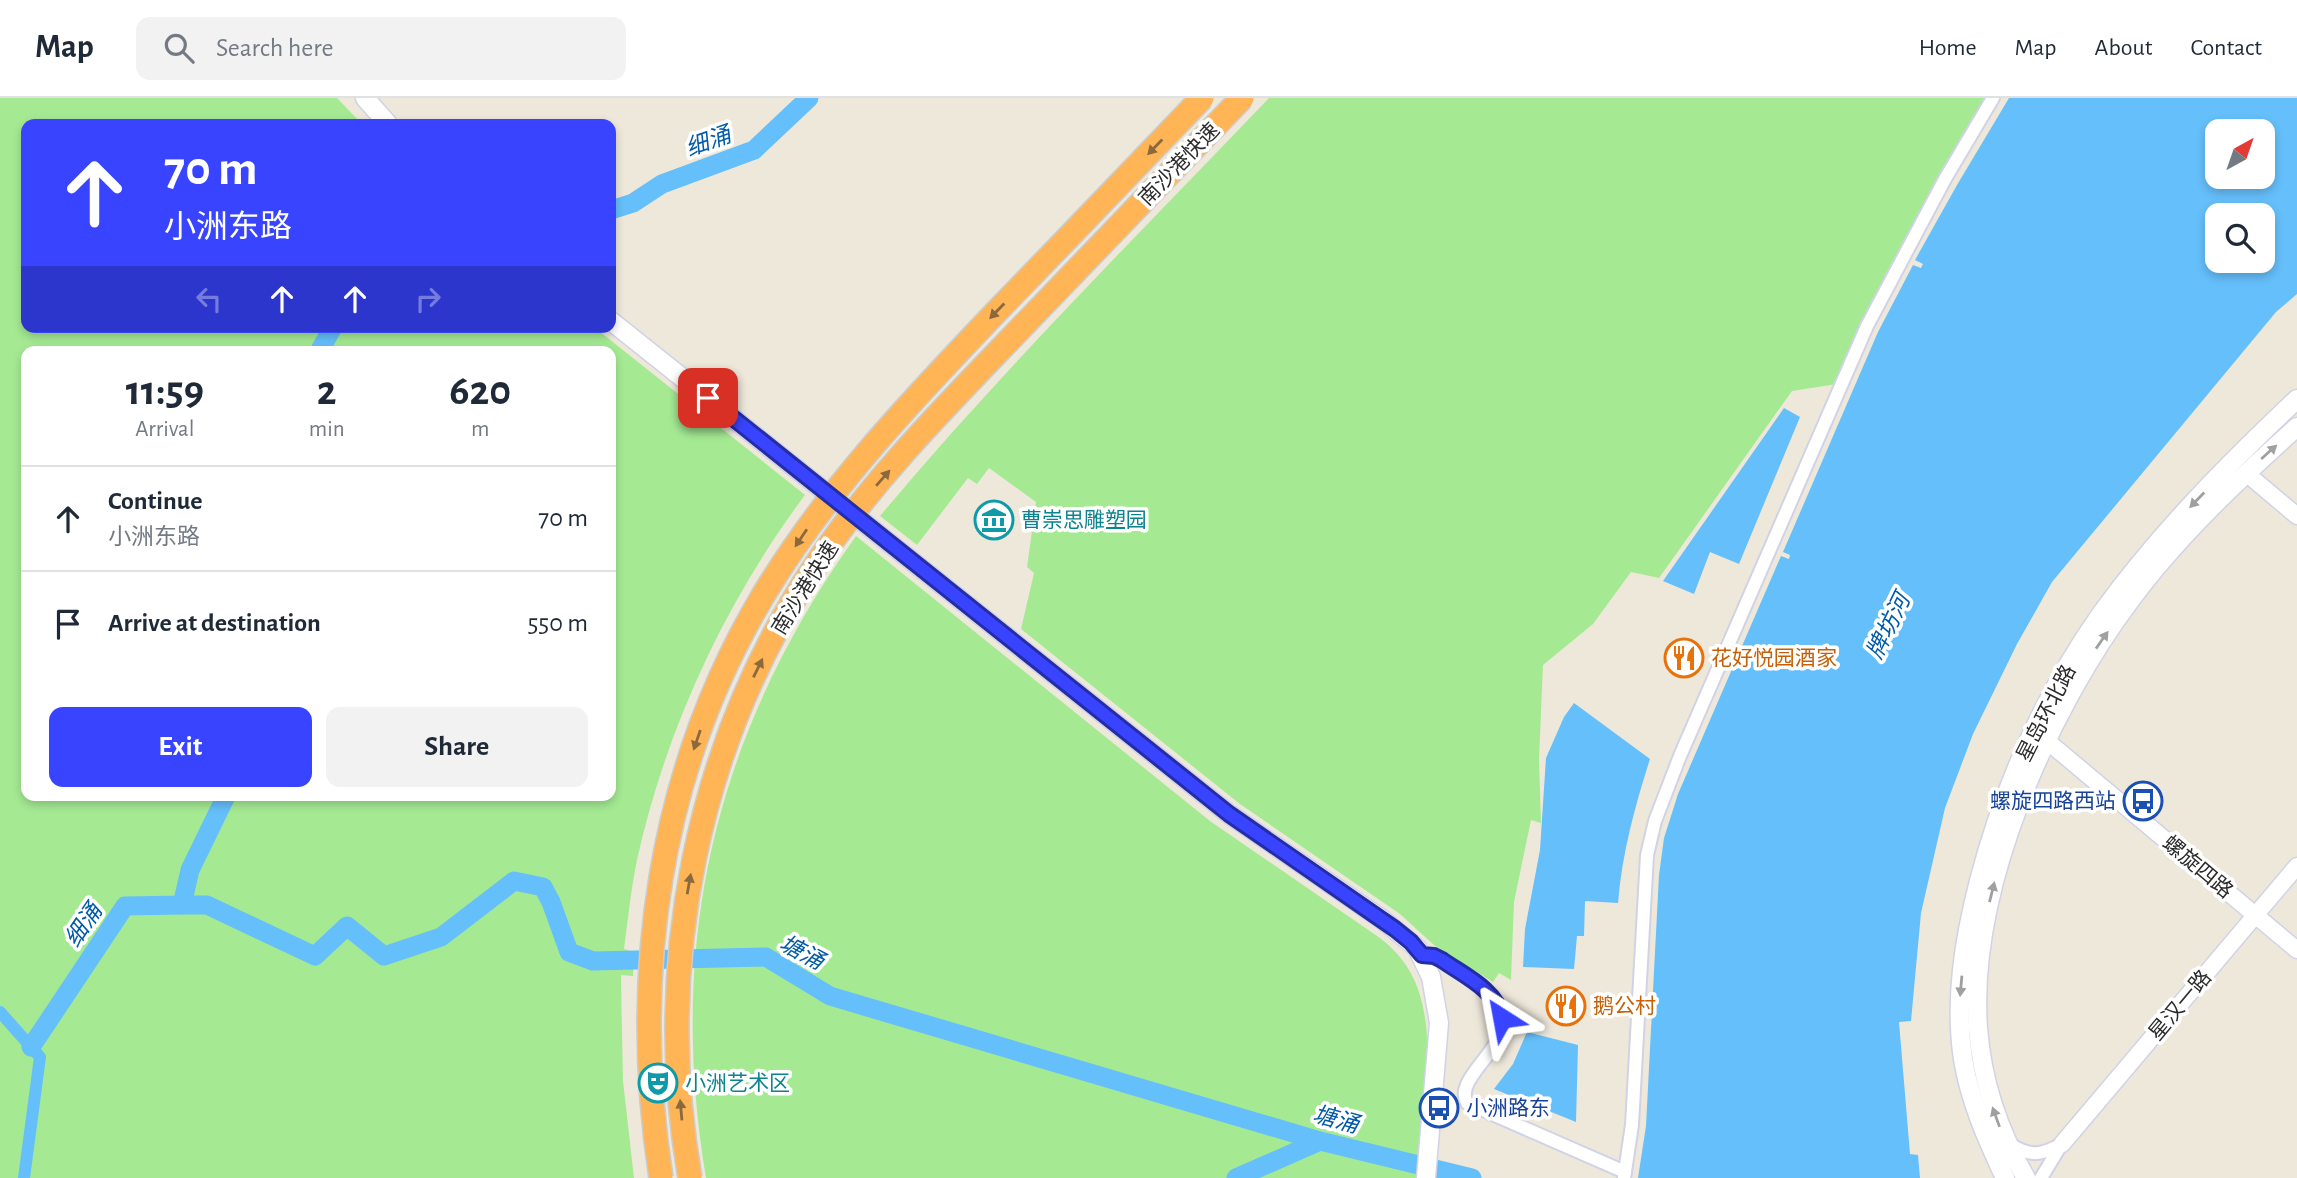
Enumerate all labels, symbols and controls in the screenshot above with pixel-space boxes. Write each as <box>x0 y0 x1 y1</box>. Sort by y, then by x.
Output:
search box <box>136 17 626 80</box>
icon: search <box>160 29 198 67</box>
text: Map <box>35 31 94 64</box>
text: Search here <box>216 35 334 61</box>
text: Home <box>1919 36 1977 60</box>
text: Map <box>2015 36 2057 60</box>
text: About <box>2095 36 2152 60</box>
text: Contact <box>2190 36 2262 60</box>
street label: 南沙港快速 <box>1135 119 1223 209</box>
north arrow <box>2205 119 2275 189</box>
map controls <box>2205 119 2275 273</box>
water label: 细涌 <box>682 121 737 161</box>
one-way arrow <box>1148 138 1164 155</box>
text: 70 m <box>164 145 258 194</box>
icon: ahead <box>49 147 140 238</box>
button: search <box>2205 203 2275 273</box>
text: 小洲东路 <box>164 211 292 243</box>
icon: left <box>190 280 228 318</box>
icon: ahead <box>263 280 301 318</box>
icon: ahead <box>336 280 374 318</box>
icon: right <box>409 280 447 318</box>
one-way arrow <box>990 302 1006 319</box>
pin <box>678 368 738 428</box>
text: 11:59 <box>126 370 204 412</box>
text: 2 <box>317 370 337 412</box>
text: 620 <box>449 370 511 412</box>
icon: arrive <box>689 379 727 417</box>
text: Arrival <box>135 418 194 441</box>
text: min <box>309 418 345 441</box>
text: m <box>471 418 489 441</box>
one-way arrow <box>2260 444 2278 460</box>
one-way arrow <box>875 470 890 487</box>
text: Continue <box>108 488 203 514</box>
one-way arrow <box>2188 491 2205 508</box>
museum icon: 曹崇思雕塑园 <box>973 499 1015 541</box>
icon: ahead <box>49 500 87 538</box>
text: 70 m <box>538 505 588 531</box>
place label: 曹崇思雕塑园 <box>1021 509 1147 531</box>
text: 小洲东路 <box>108 526 200 549</box>
one-way arrow <box>794 529 807 548</box>
street label: 南沙港快速 <box>768 538 842 638</box>
water label: 牌坊河 <box>1862 586 1917 663</box>
icon: arrive <box>49 605 87 643</box>
text: Arrive at destination <box>108 610 321 636</box>
text: 550 m <box>527 610 588 636</box>
one-way arrow <box>2095 631 2109 649</box>
restaurant icon: 花好悦园酒家 <box>1663 637 1705 679</box>
place label: 花好悦园酒家 <box>1711 647 1837 669</box>
one-way arrow <box>753 658 764 678</box>
street label: 星岛环北路 <box>2012 661 2080 765</box>
button: Exit <box>49 707 312 787</box>
button: Share <box>326 707 588 787</box>
one-way arrow <box>691 730 702 751</box>
bus stop icon: 螺旋四路西站 <box>2122 780 2164 822</box>
place label: 螺旋四路西站 <box>1990 790 2116 812</box>
street label: 螺旋四路 <box>2159 832 2237 902</box>
one-way arrow <box>684 873 695 895</box>
one-way arrow <box>1988 882 1998 903</box>
water label: 细涌 <box>60 897 108 951</box>
water label: 塘涌 <box>776 931 831 976</box>
street label: 星汉一路 <box>2145 966 2215 1044</box>
one-way arrow <box>1955 975 1966 997</box>
position arrow <box>1465 981 1539 1055</box>
restaurant icon: 鹅公村 <box>1545 985 1587 1027</box>
place label: 鹅公村 <box>1593 995 1656 1017</box>
theatre icon: 小洲艺术区 <box>637 1062 679 1104</box>
place label: 小洲艺术区 <box>685 1072 790 1094</box>
bus stop icon: 小洲路东 <box>1418 1087 1460 1129</box>
place label: 小洲路东 <box>1466 1097 1550 1119</box>
one-way arrow <box>675 1099 686 1121</box>
water label: 塘涌 <box>1310 1101 1364 1138</box>
one-way arrow <box>1990 1106 2001 1127</box>

